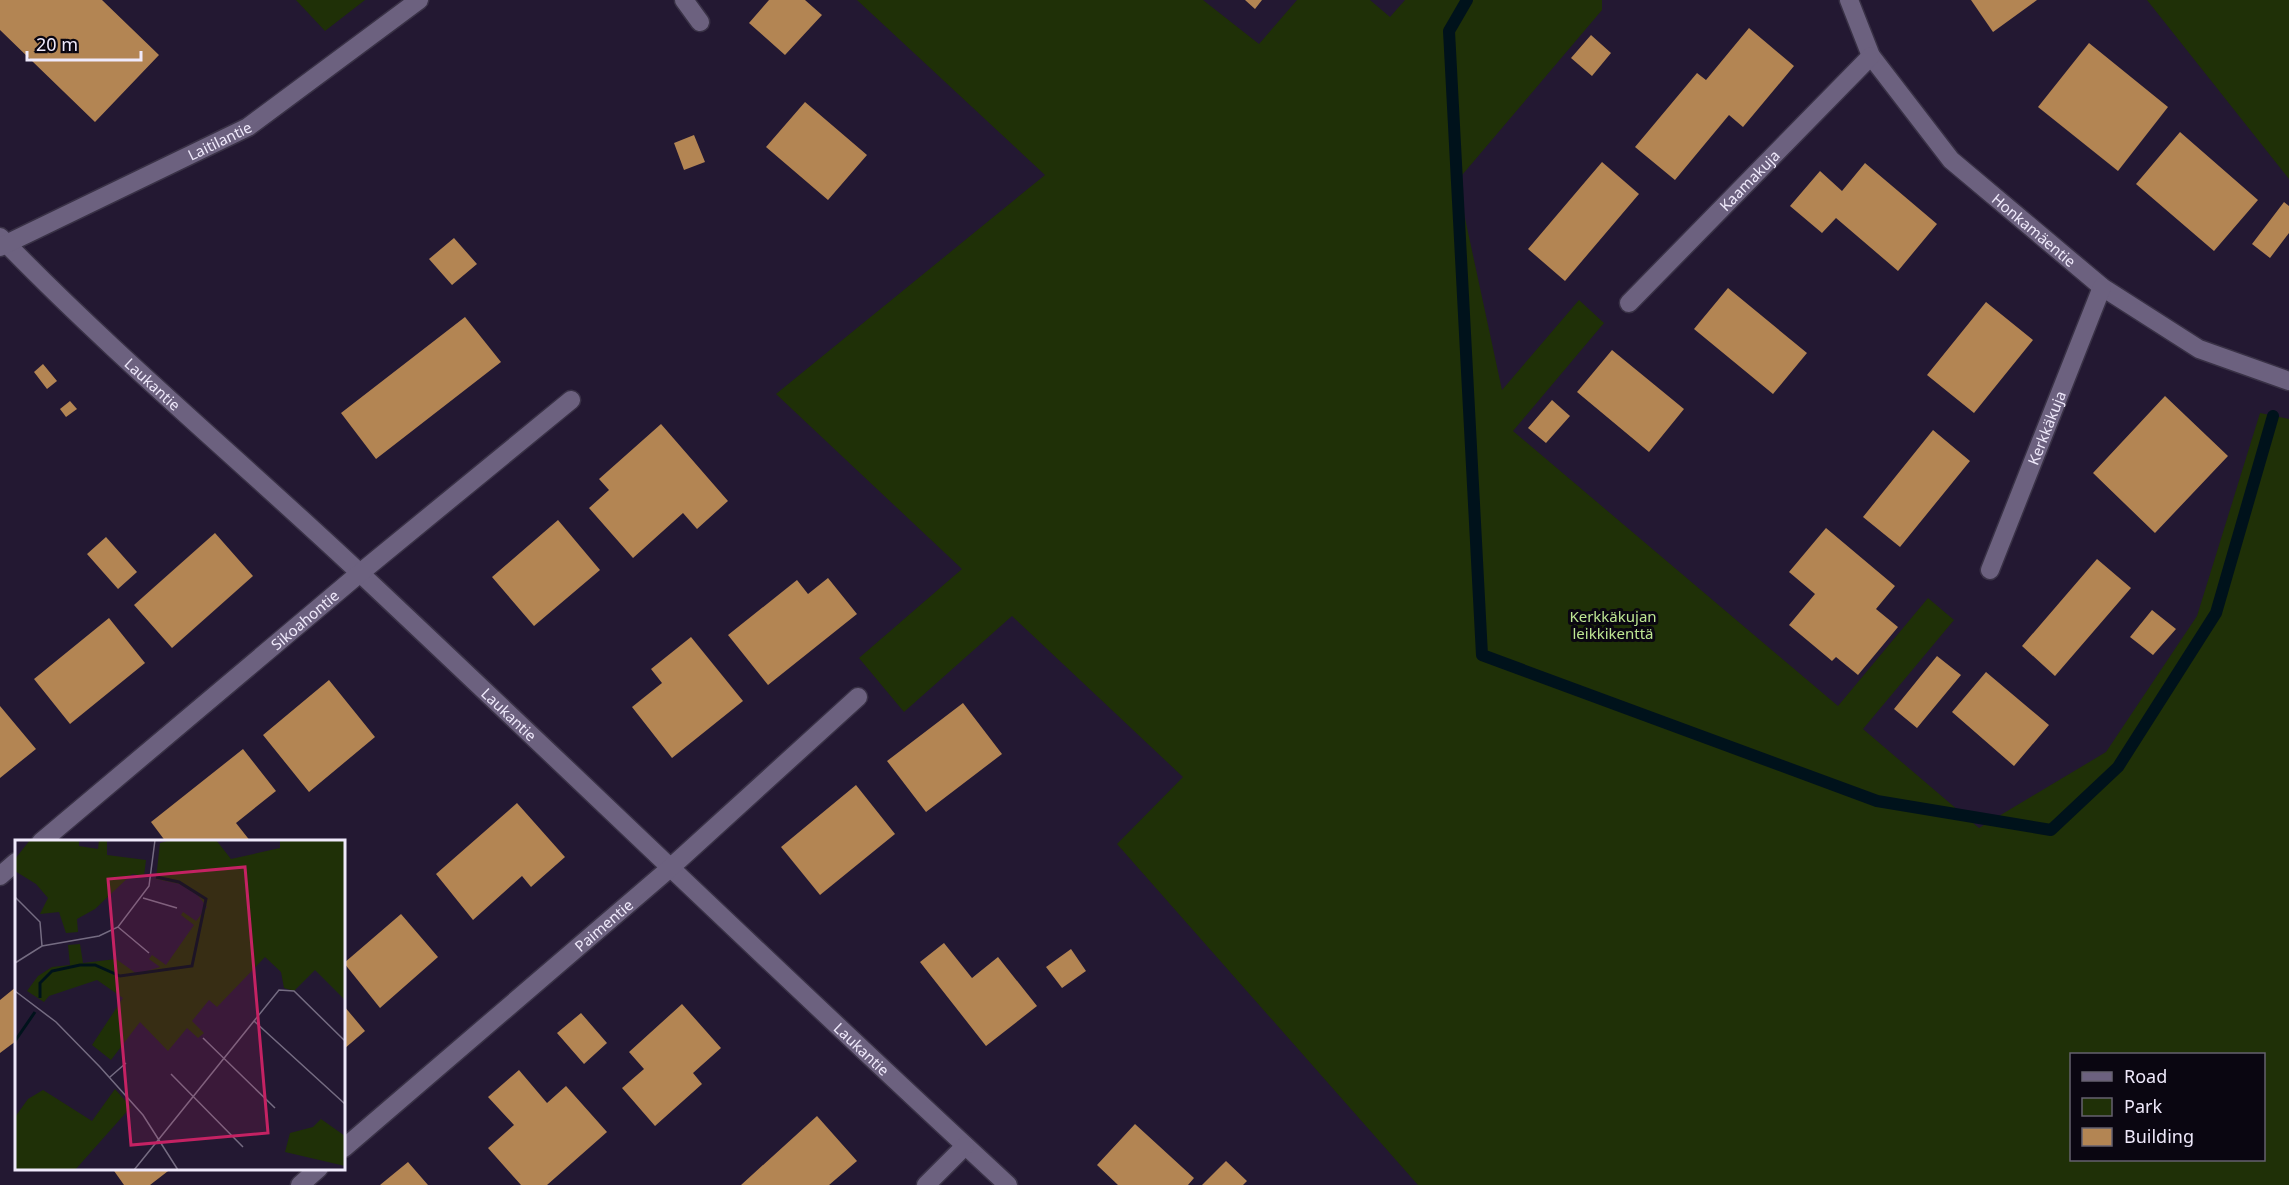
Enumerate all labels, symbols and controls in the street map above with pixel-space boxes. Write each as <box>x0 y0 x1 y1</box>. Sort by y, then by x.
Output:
scale bar <box>27 24 141 62</box>
text: 20 m <box>36 32 78 56</box>
street label: Laitilantie <box>184 117 255 165</box>
street label: Kaamakuja <box>1715 145 1784 215</box>
street label: Honkamäentie <box>1988 189 2080 271</box>
street label: Laukantie <box>120 353 185 415</box>
street label: Kerkkäkuja <box>2023 388 2070 468</box>
street label: Sikoahontie <box>267 585 343 654</box>
park label: Kerkkäkujan leikkikenttä <box>1569 606 1657 643</box>
street label: Laukantie <box>477 683 541 745</box>
inset map <box>15 840 345 1170</box>
street label: Paimentie <box>570 895 637 956</box>
street label: Laukantie <box>830 1018 894 1080</box>
legend <box>2070 1053 2265 1161</box>
text: Road <box>2124 1064 2167 1088</box>
text: Park <box>2124 1094 2162 1118</box>
text: Building <box>2124 1124 2194 1148</box>

